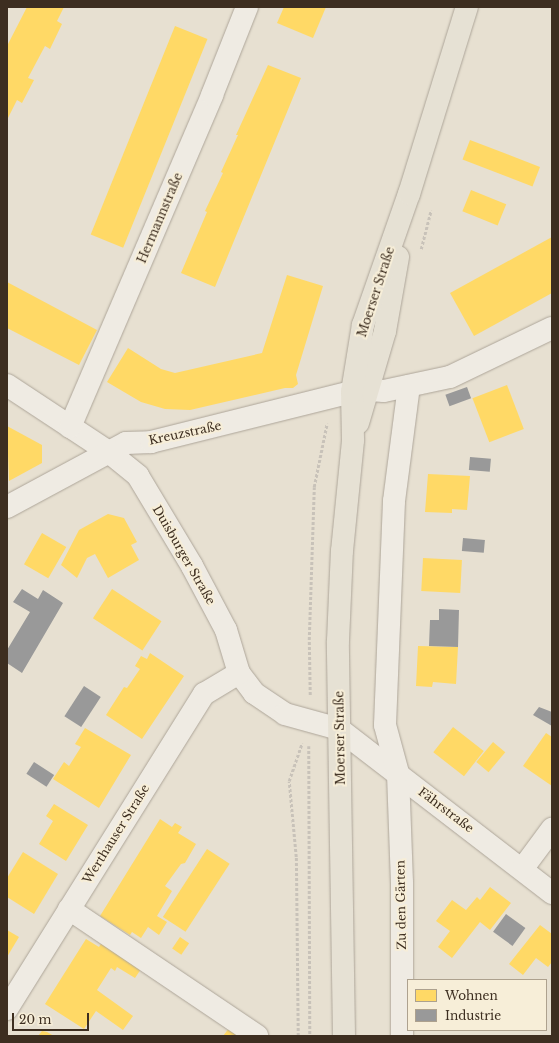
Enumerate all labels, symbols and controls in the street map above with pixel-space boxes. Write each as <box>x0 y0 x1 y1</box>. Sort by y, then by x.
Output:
street label: Hermannstraße <box>134 171 186 265</box>
street label: Moerser Straße <box>355 245 397 339</box>
street label: Kreuzstraße <box>147 418 223 448</box>
street label: Duisburger Straße <box>150 503 218 607</box>
street label: Moerser Straße <box>332 691 348 785</box>
street label: Werthauser Straße <box>80 782 152 886</box>
street label: Fährstraße <box>415 784 477 836</box>
street label: Zu den Gärten <box>393 860 409 950</box>
legend <box>407 979 547 1031</box>
text: Wohnen <box>445 988 498 1003</box>
scale bar <box>14 1005 91 1031</box>
text: Industrie <box>445 1008 501 1023</box>
text: 20 m <box>19 1012 51 1027</box>

